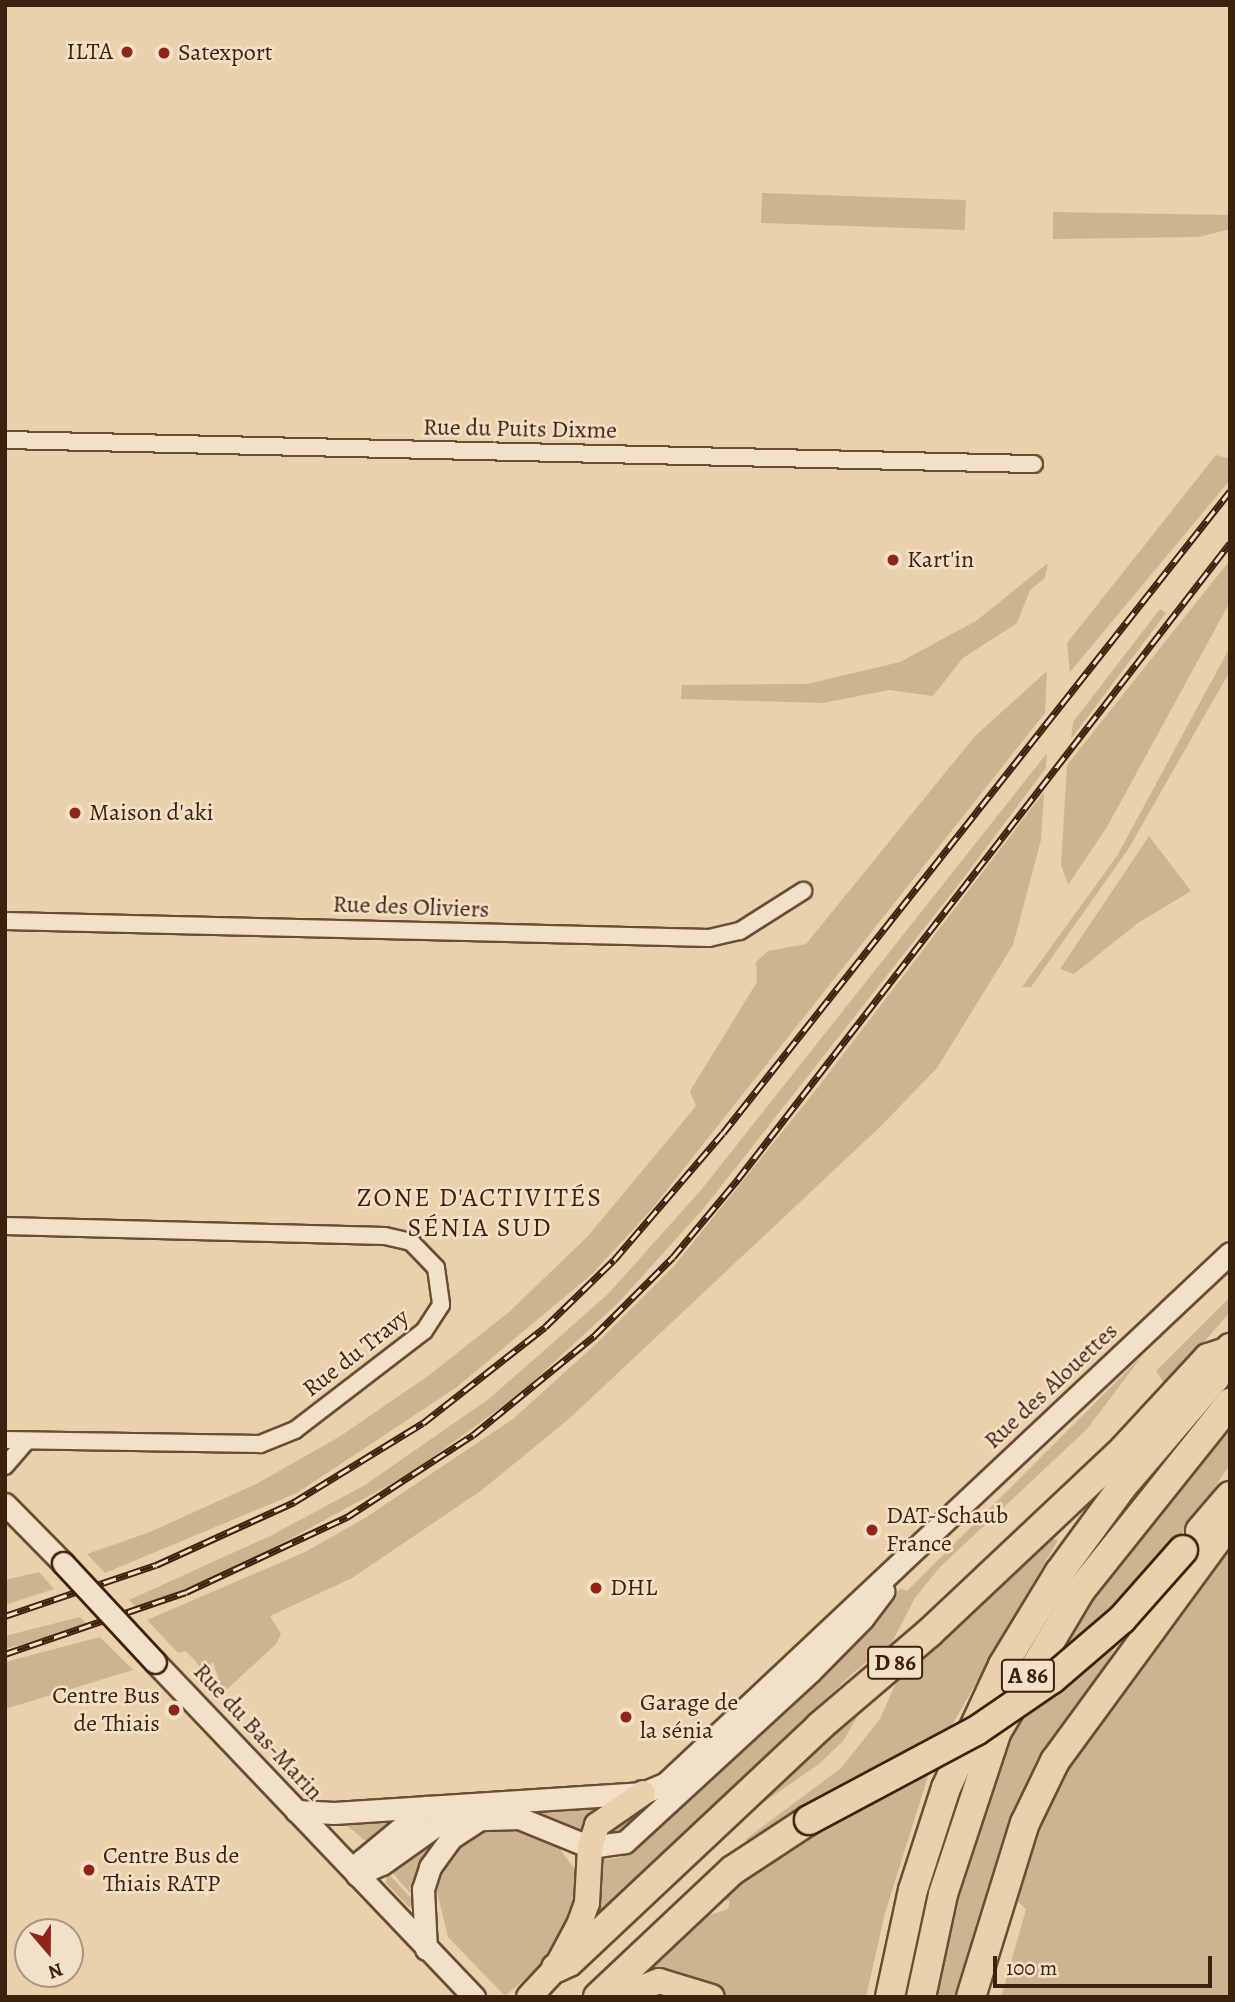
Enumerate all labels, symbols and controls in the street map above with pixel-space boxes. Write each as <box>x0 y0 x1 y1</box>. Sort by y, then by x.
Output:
place label: ILTA <box>67 38 113 66</box>
place label: Satexport <box>178 39 273 67</box>
marker: ILTA <box>119 44 135 60</box>
marker: Satexport <box>156 45 172 61</box>
street label: Rue du Puits Dixme <box>423 413 617 445</box>
place label: Kart'in <box>907 546 974 574</box>
marker: Kart'in <box>885 552 901 568</box>
place label: Maison d'aki <box>89 799 214 827</box>
marker: Maison d'aki <box>67 805 83 821</box>
street label: Rue des Oliviers <box>332 890 490 924</box>
district label: ZONE D'ACTIVITÉS SÉNIA SUD <box>359 1182 601 1244</box>
street label: Rue du Travy <box>297 1303 415 1403</box>
street label: Rue des Alouettes <box>978 1317 1124 1455</box>
place label: DAT-Schaub France <box>886 1502 1008 1558</box>
marker: DAT-Schaub France <box>864 1522 880 1538</box>
place label: DHL <box>610 1574 657 1602</box>
marker: DHL <box>588 1580 604 1596</box>
road number: D 86 <box>867 1644 923 1682</box>
road number: A 86 <box>1000 1656 1056 1695</box>
street label: Rue du Bas-Marin <box>187 1657 329 1807</box>
place label: Centre Bus de Thiais <box>52 1682 160 1738</box>
place label: Garage de la sénia <box>640 1689 738 1745</box>
marker: Centre Bus de Thiais <box>166 1702 182 1718</box>
marker: Garage de la sénia <box>618 1709 634 1725</box>
place label: Centre Bus de Thiais RATP <box>103 1842 239 1898</box>
marker: Centre Bus de Thiais RATP <box>81 1862 97 1878</box>
north arrow <box>14 1918 84 1988</box>
scale bar <box>997 1942 1216 1986</box>
text: 100 m <box>1006 1954 1057 1982</box>
text: N <box>45 1956 66 1985</box>

